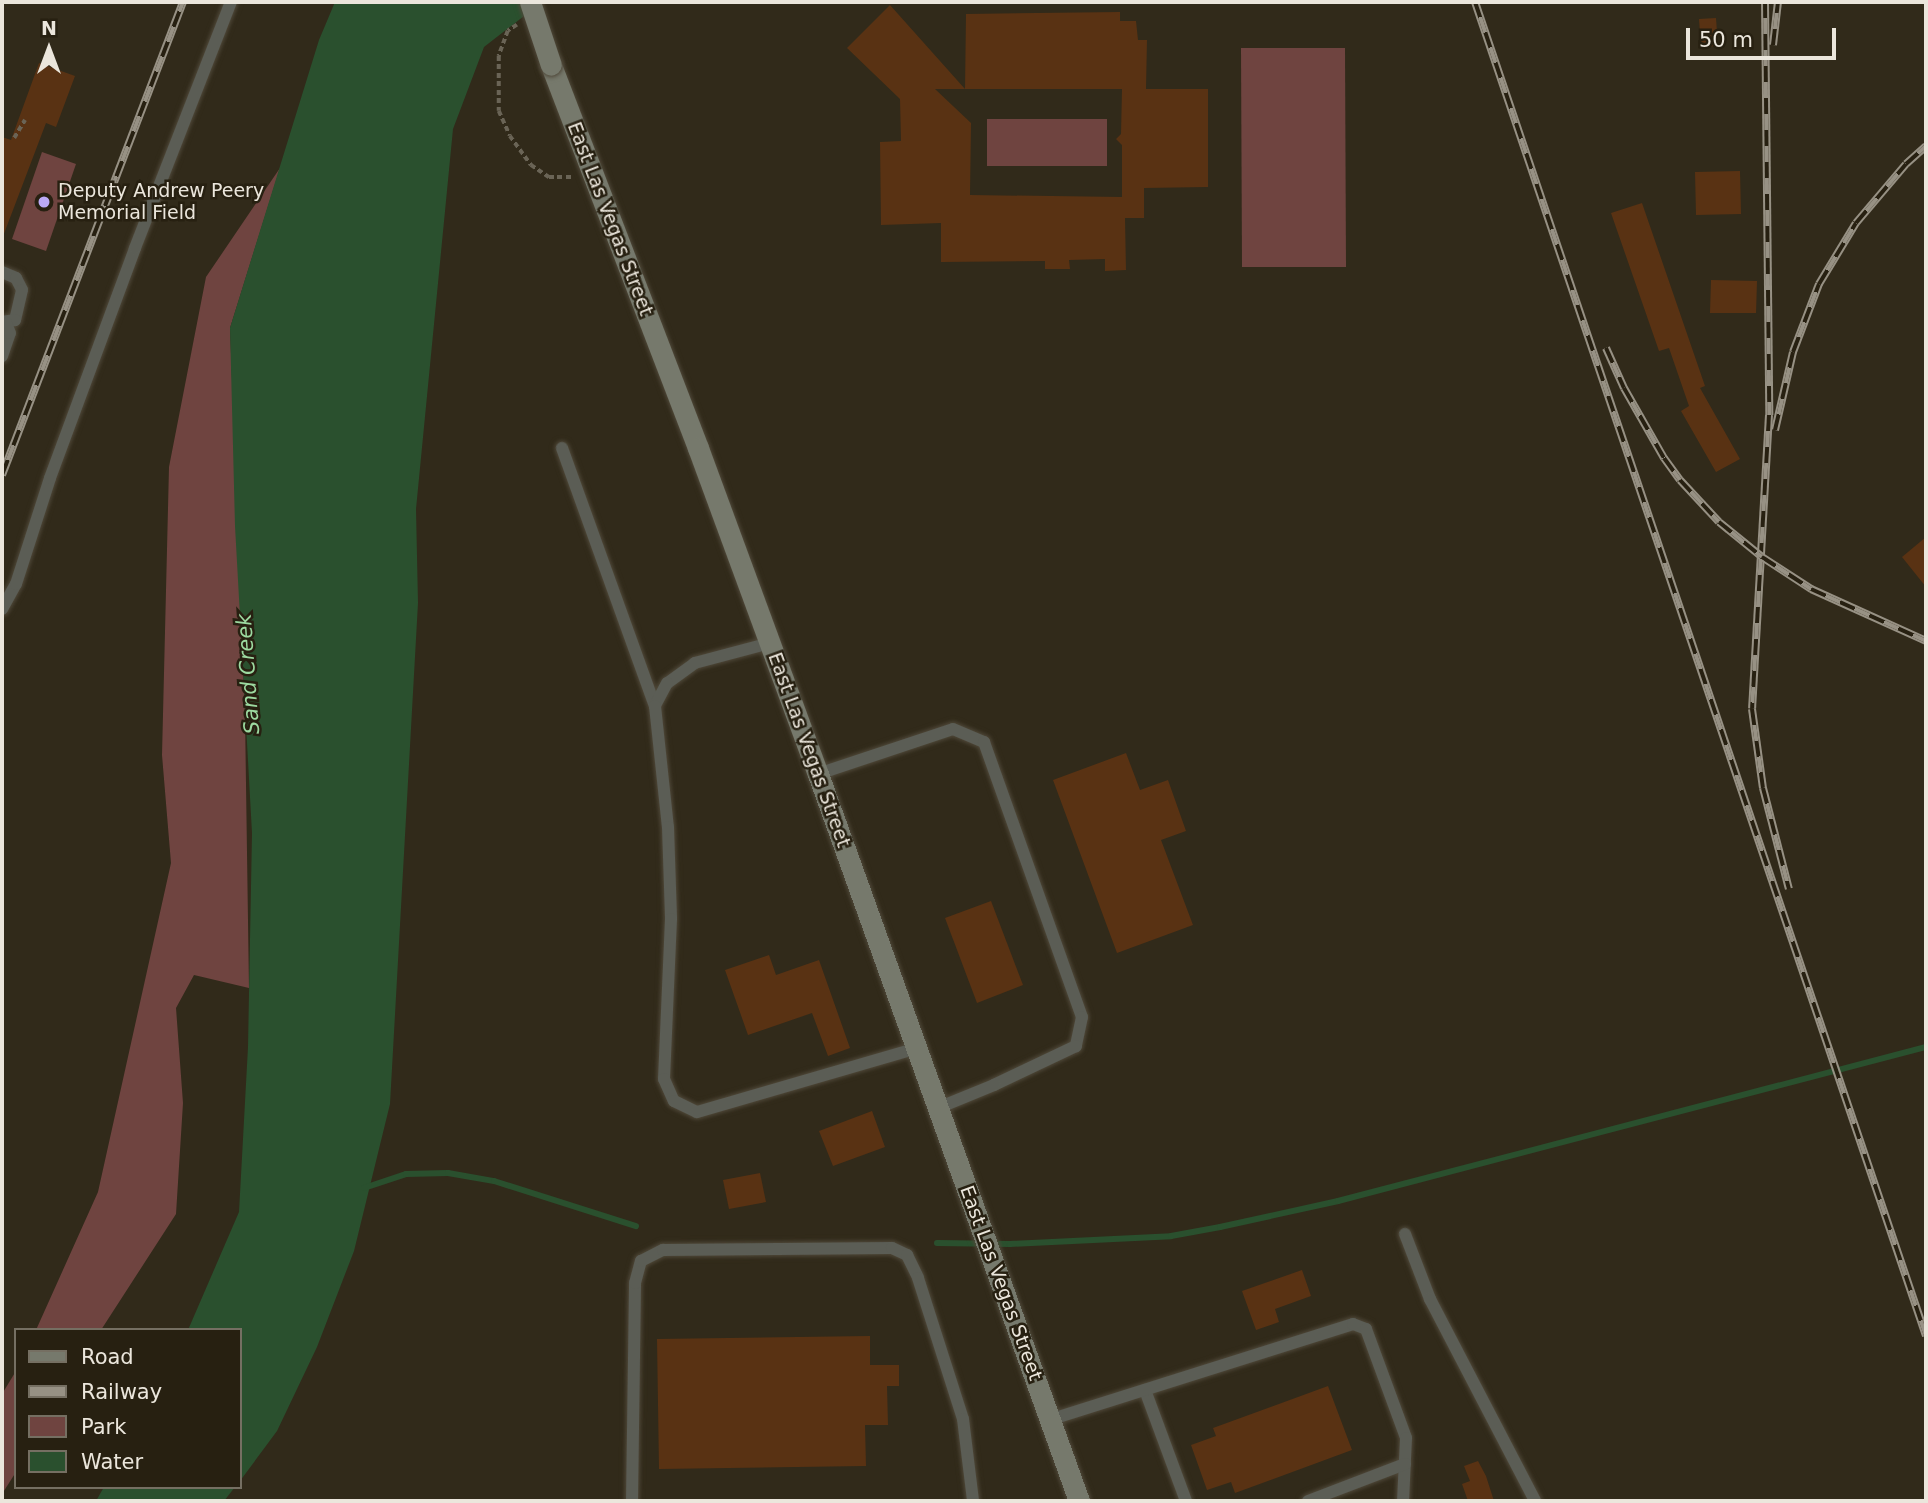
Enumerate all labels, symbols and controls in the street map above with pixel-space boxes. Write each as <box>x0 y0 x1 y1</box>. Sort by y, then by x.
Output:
north arrow <box>14 14 84 84</box>
scale bar <box>1690 14 1840 58</box>
text: N <box>41 17 57 39</box>
text: 50 m <box>1699 28 1753 52</box>
street label: East Las Vegas Street <box>562 119 658 319</box>
place label: Deputy Andrew Peery Memorial Field <box>58 180 264 224</box>
marker: Deputy Andrew Peery Memorial Field <box>36 194 52 210</box>
water label: Sand Creek <box>231 613 265 735</box>
street label: East Las Vegas Street <box>763 649 855 851</box>
street label: East Las Vegas Street <box>955 1182 1047 1384</box>
legend <box>14 1328 242 1489</box>
text: Road <box>81 1345 134 1369</box>
text: Railway <box>81 1380 162 1404</box>
text: Park <box>81 1415 126 1439</box>
text: Water <box>81 1450 143 1474</box>

